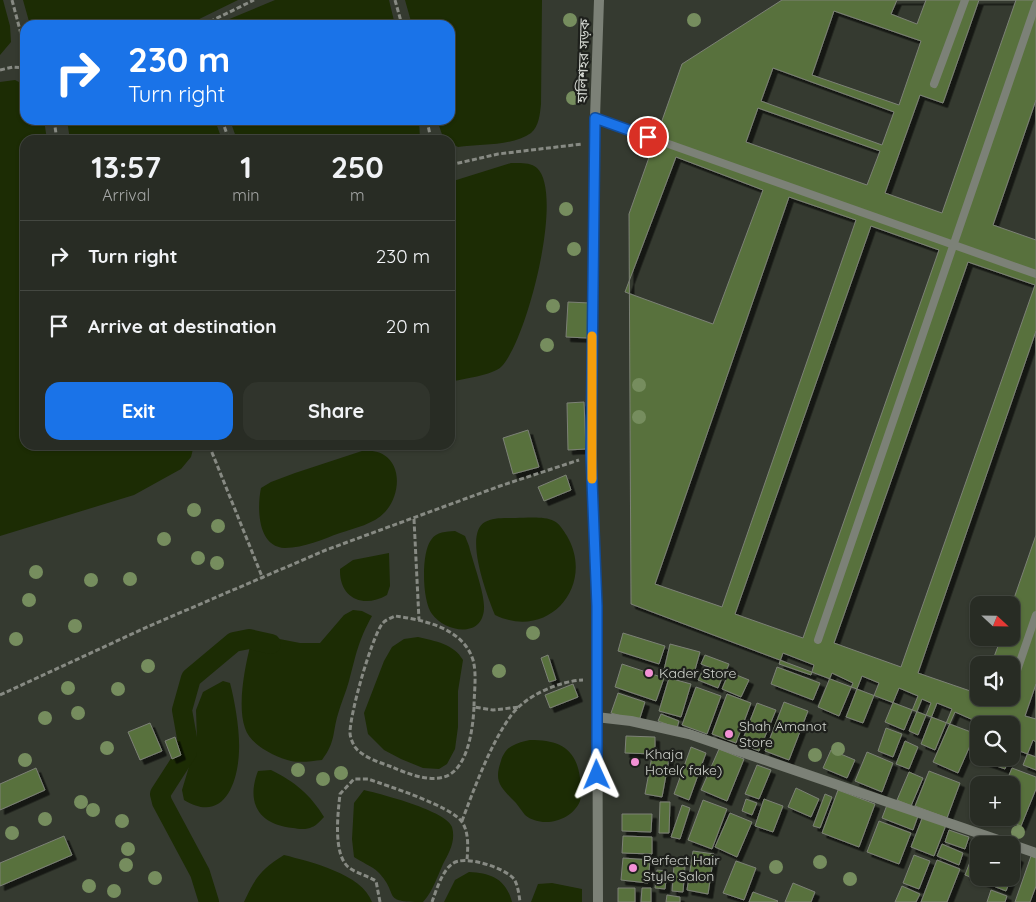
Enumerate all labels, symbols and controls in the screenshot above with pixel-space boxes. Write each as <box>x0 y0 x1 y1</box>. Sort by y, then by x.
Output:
street label: হালিশহর সড়ক <box>572 18 593 104</box>
text: 230 m <box>128 37 230 81</box>
icon: right <box>45 40 110 105</box>
text: Turn right <box>128 80 225 108</box>
pin <box>627 116 669 158</box>
icon: arrive <box>634 123 662 151</box>
text: 13:57 <box>91 148 161 186</box>
text: 1 <box>240 148 252 186</box>
text: 250 <box>331 148 384 186</box>
text: Arrival <box>102 185 150 205</box>
text: min <box>232 185 260 205</box>
text: m <box>350 185 365 205</box>
icon: right <box>45 242 73 270</box>
text: Turn right <box>88 244 177 268</box>
text: 230 m <box>376 244 430 268</box>
icon: arrive <box>45 312 73 340</box>
text: Arrive at destination <box>88 314 277 338</box>
text: 20 m <box>386 314 430 338</box>
button: Exit <box>45 382 233 440</box>
button: Share <box>243 382 430 440</box>
north arrow <box>970 596 1020 646</box>
map controls <box>970 596 1020 886</box>
button: sound <box>970 656 1020 706</box>
place label: Kader Store <box>659 664 737 682</box>
marker: Kader Store <box>643 667 655 679</box>
button: search <box>970 716 1020 766</box>
place label: Shah Amanot Store <box>739 717 827 751</box>
marker: Shah Amanot Store <box>723 728 735 740</box>
place label: Khaja Hotel( fake) <box>645 745 722 779</box>
position arrow <box>570 748 622 800</box>
marker: Khaja Hotel( fake) <box>629 756 641 768</box>
button: + <box>970 776 1020 826</box>
button: − <box>970 836 1020 886</box>
place label: Perfect Hair Style Salon <box>643 851 720 885</box>
marker: Perfect Hair Style Salon <box>627 862 639 874</box>

